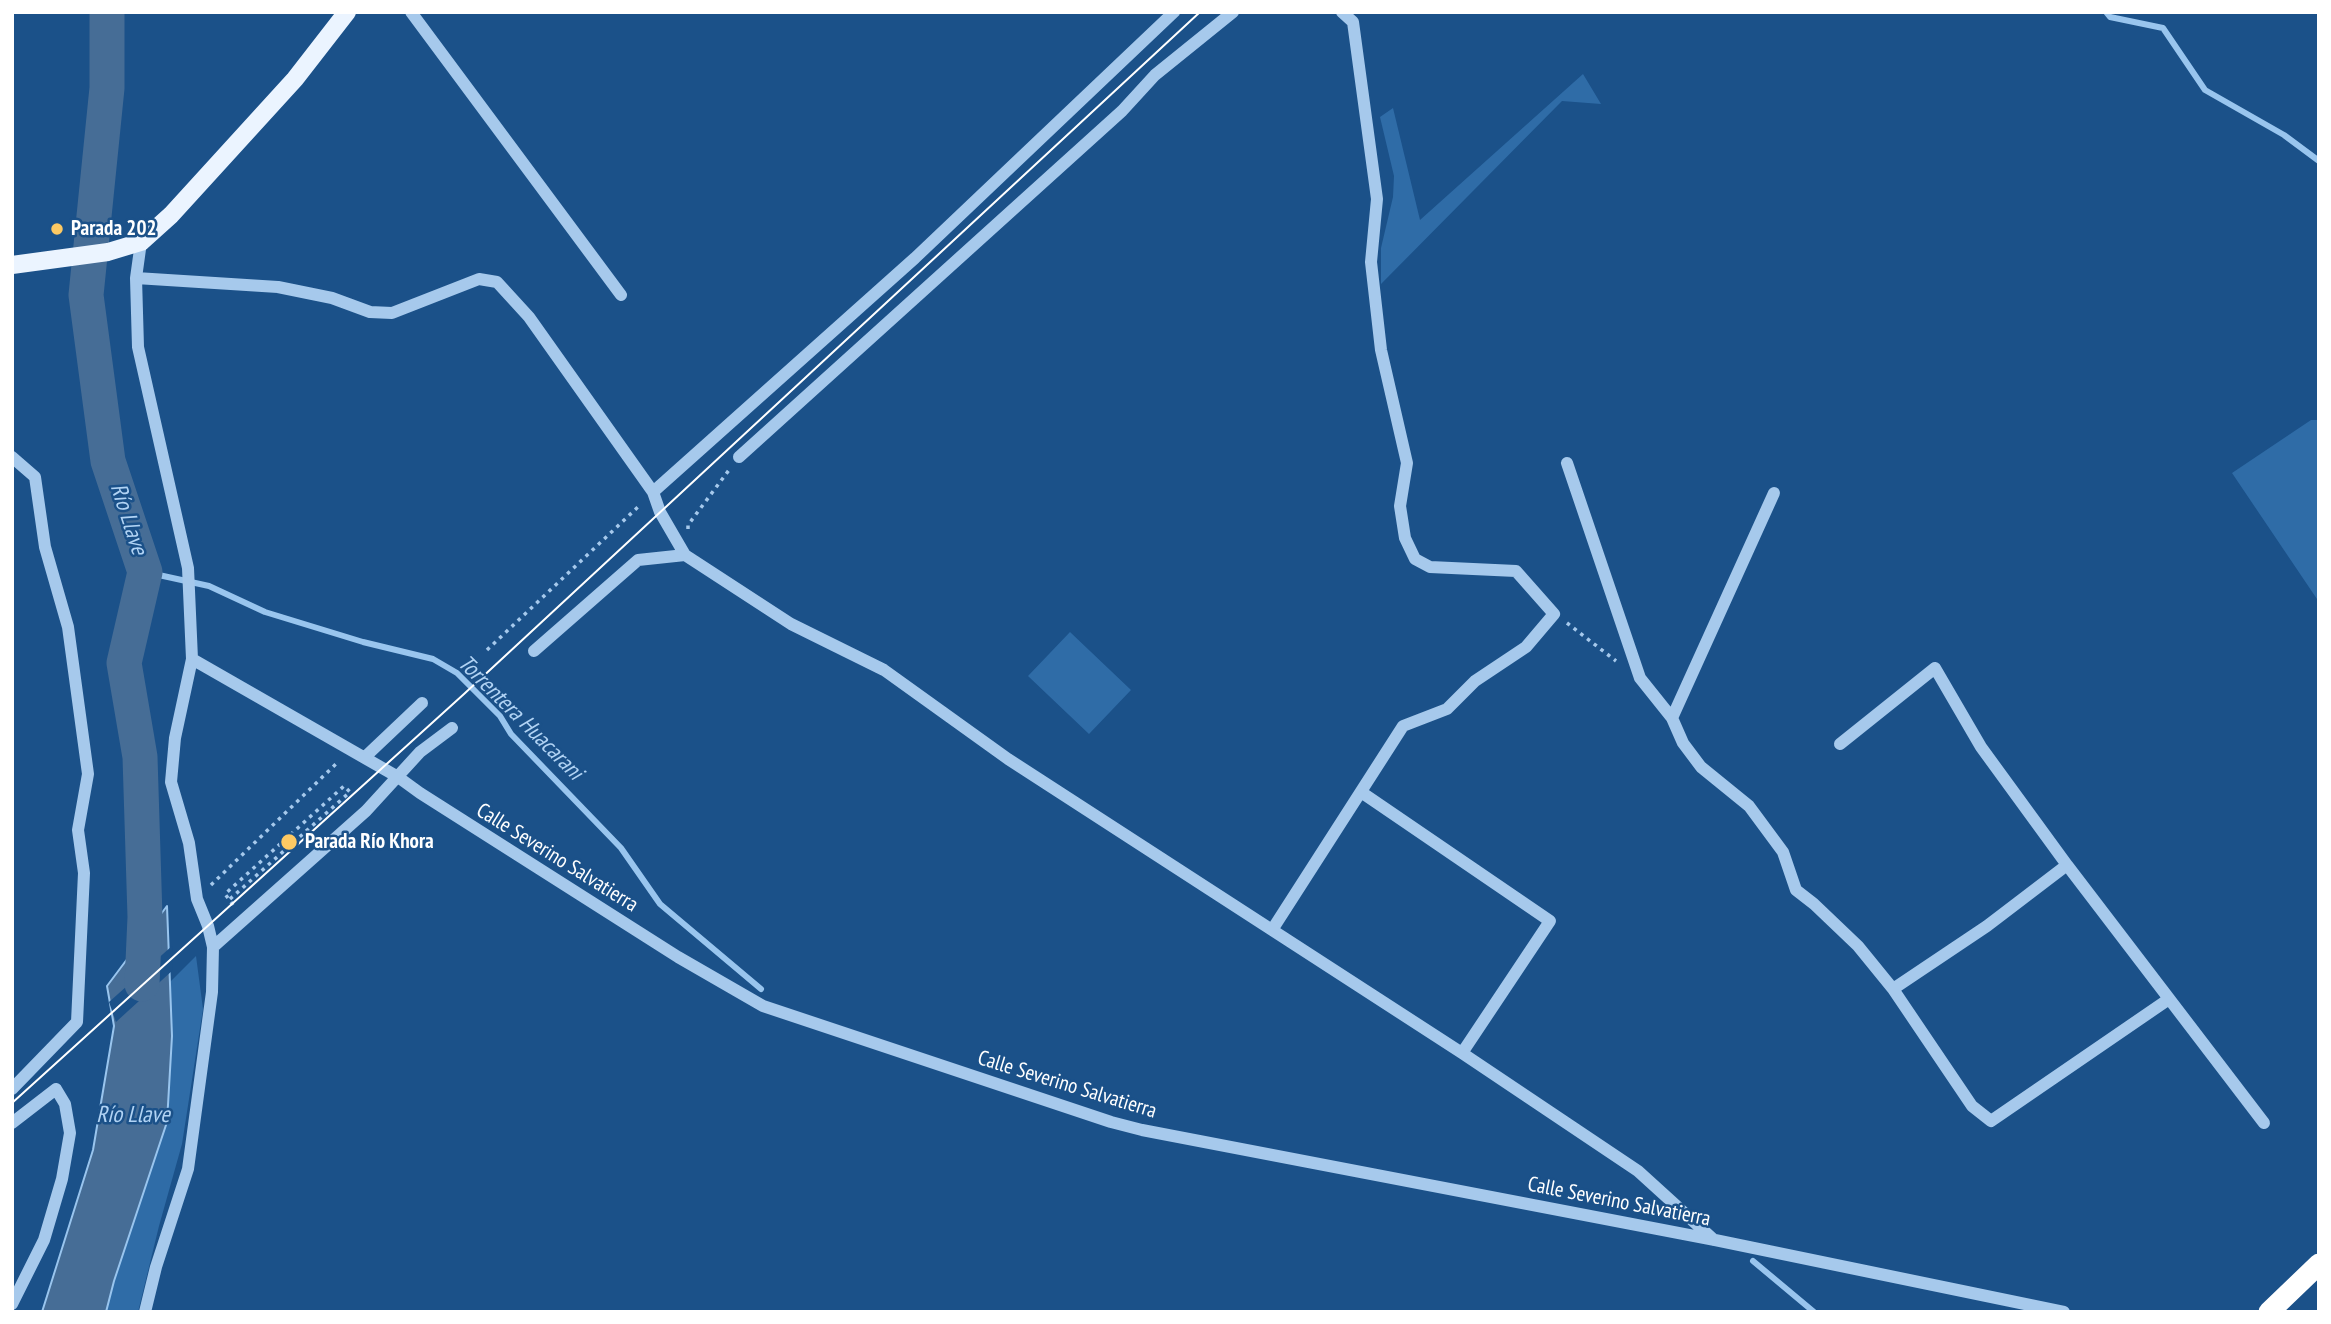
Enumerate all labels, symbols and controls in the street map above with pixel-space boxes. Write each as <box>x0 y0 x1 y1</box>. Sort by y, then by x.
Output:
place label: Parada 202 <box>71 216 156 242</box>
marker: Parada 202 <box>49 221 65 237</box>
water label: Río Llave <box>104 480 152 558</box>
water label: Torrentera Huacarani <box>452 650 588 786</box>
street label: Calle Severino Salvatierra <box>472 798 642 918</box>
place label: Parada Río Khora <box>305 829 434 855</box>
marker: Parada Río Khora <box>279 832 299 852</box>
street label: Calle Severino Salvatierra <box>975 1046 1159 1124</box>
water label: Río Llave <box>96 1101 170 1129</box>
street label: Calle Severino Salvatierra <box>1526 1172 1712 1232</box>

